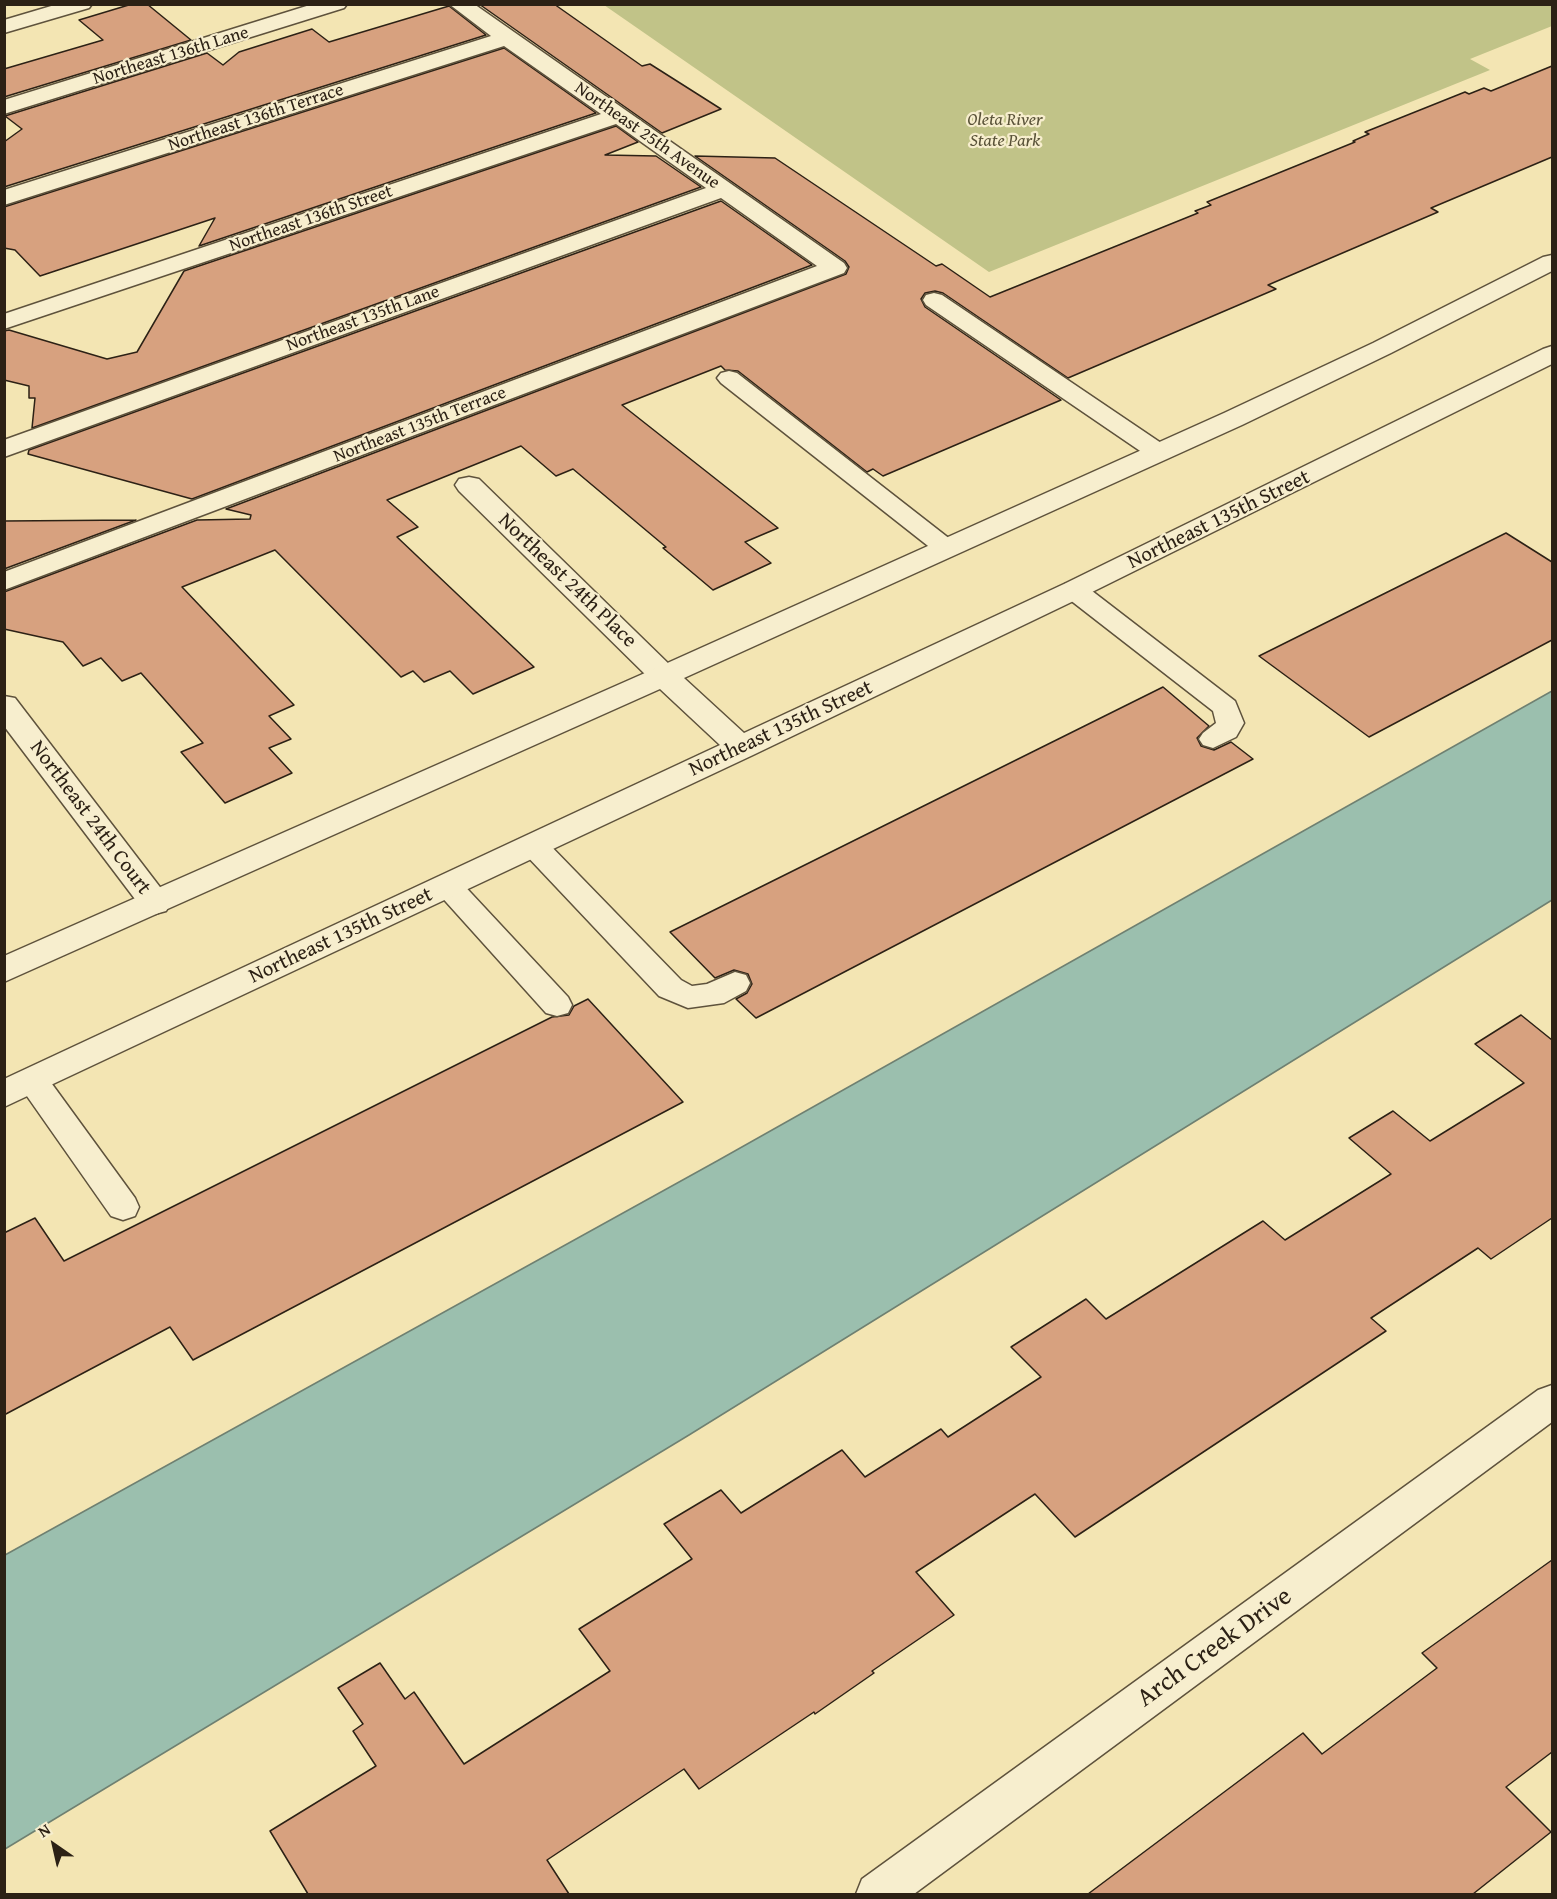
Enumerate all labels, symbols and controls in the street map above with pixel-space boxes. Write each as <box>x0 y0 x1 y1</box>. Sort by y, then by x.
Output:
street label: Northeast 136th Lane <box>91 22 251 90</box>
street label: Northeast 25th Avenue <box>570 78 724 194</box>
street label: Northeast 136th Terrace <box>166 79 346 157</box>
park label: Oleta River State Park <box>967 109 1043 152</box>
street label: Northeast 136th Street <box>227 181 395 257</box>
street label: Northeast 135th Lane <box>283 281 443 357</box>
street label: Northeast 135th Terrace <box>331 382 509 468</box>
street label: Northeast 135th Street <box>1124 465 1314 575</box>
street label: Northeast 24th Place <box>493 508 641 654</box>
street label: Northeast 135th Street <box>685 675 877 783</box>
street label: Northeast 24th Court <box>24 736 156 900</box>
street label: Northeast 135th Street <box>245 882 437 990</box>
street label: Arch Creek Drive <box>1132 1581 1298 1715</box>
north arrow <box>24 1815 84 1875</box>
text: N <box>33 1817 55 1843</box>

